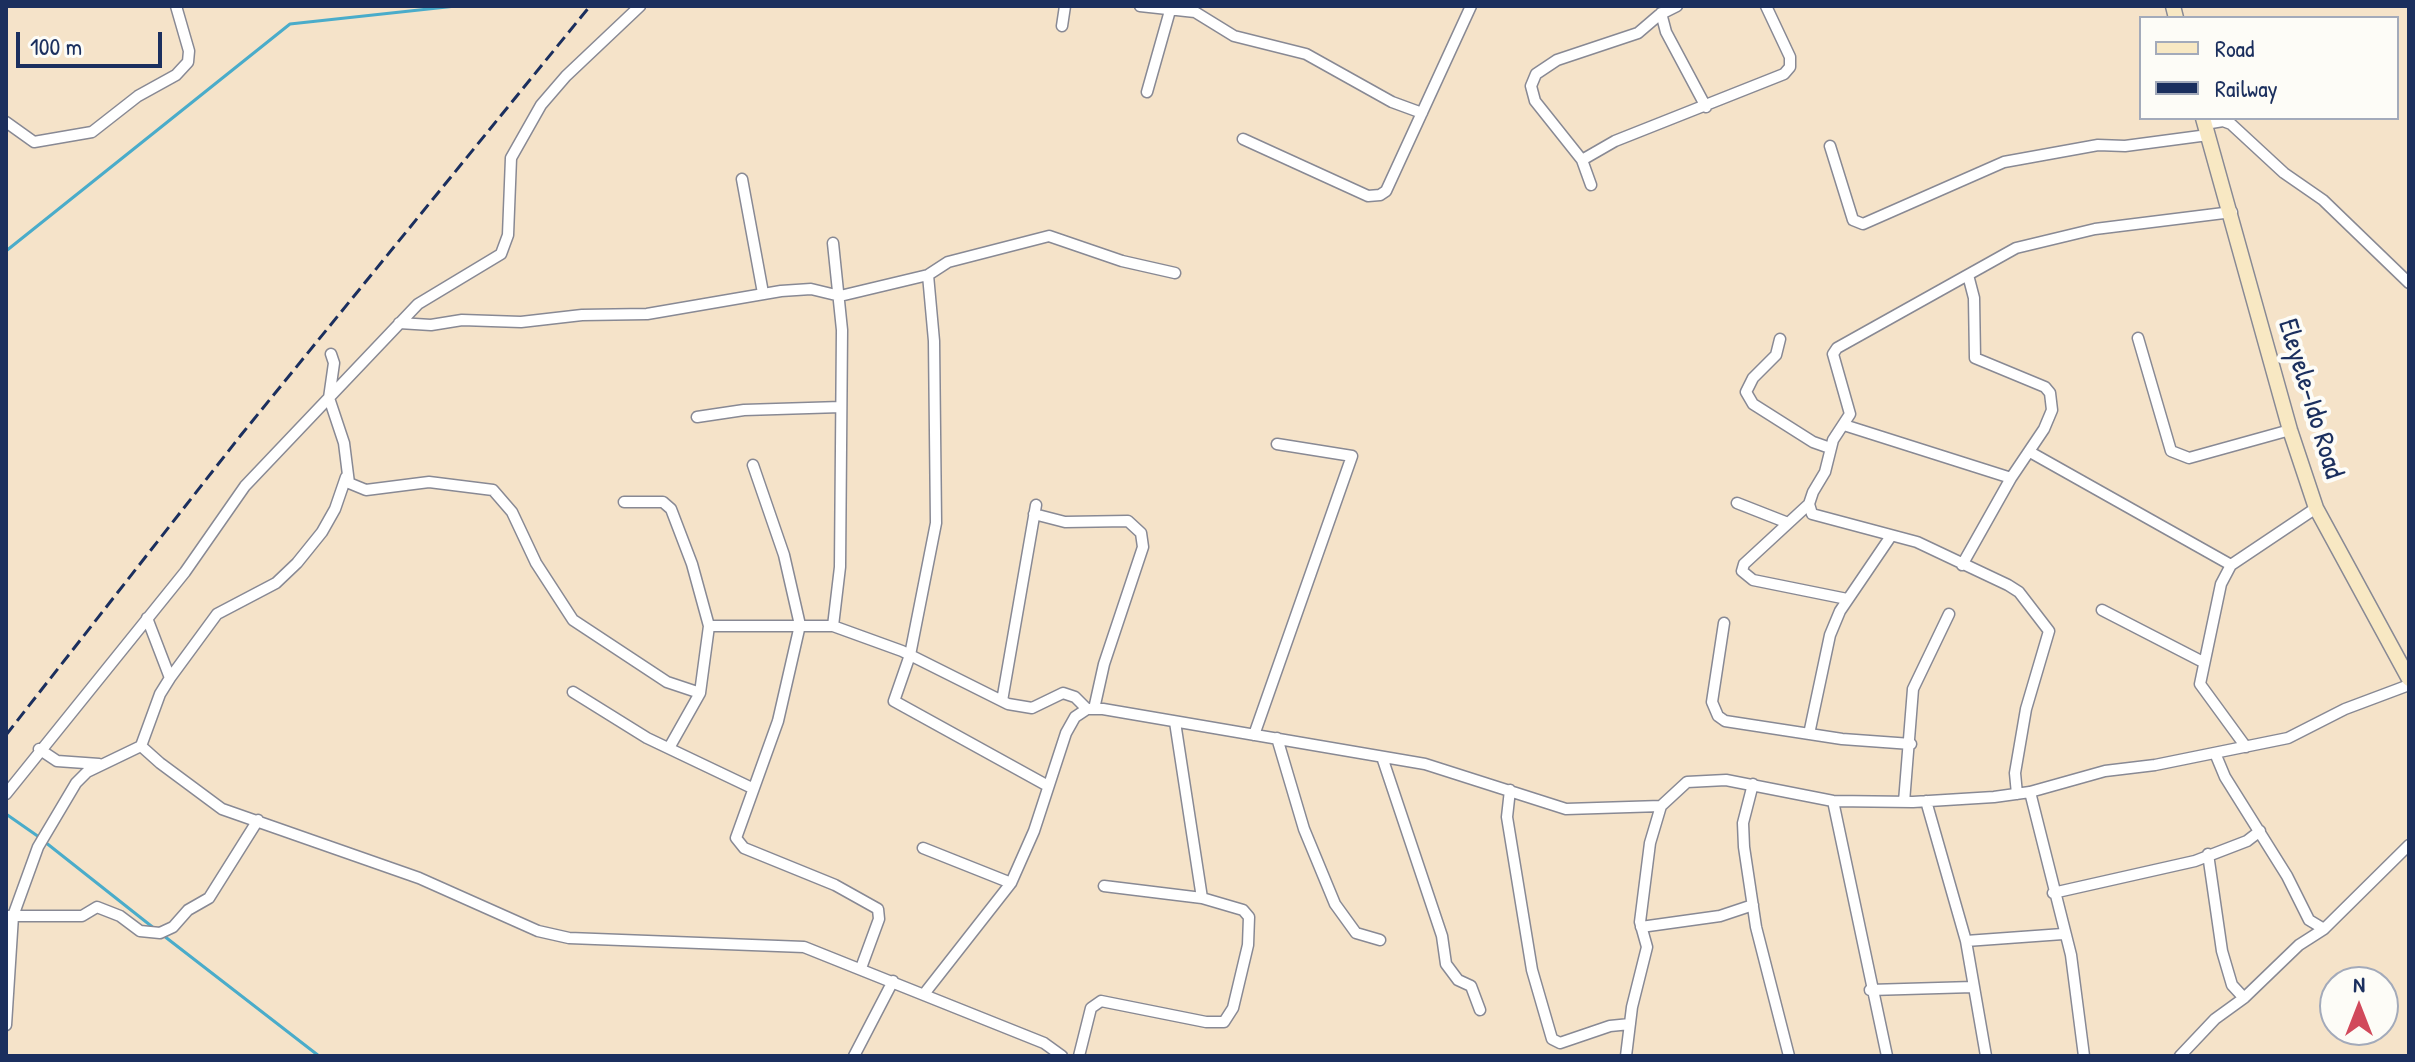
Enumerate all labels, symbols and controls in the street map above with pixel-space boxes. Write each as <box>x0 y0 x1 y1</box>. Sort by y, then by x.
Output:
scale bar <box>20 16 166 66</box>
legend <box>2139 16 2399 120</box>
text: 100 m <box>30 30 82 62</box>
text: Road <box>2215 32 2254 64</box>
text: Railway <box>2215 72 2278 104</box>
street label: Eleyele-Ido Road <box>2270 315 2350 483</box>
north arrow <box>2319 966 2399 1046</box>
text: N <box>2353 969 2365 999</box>

